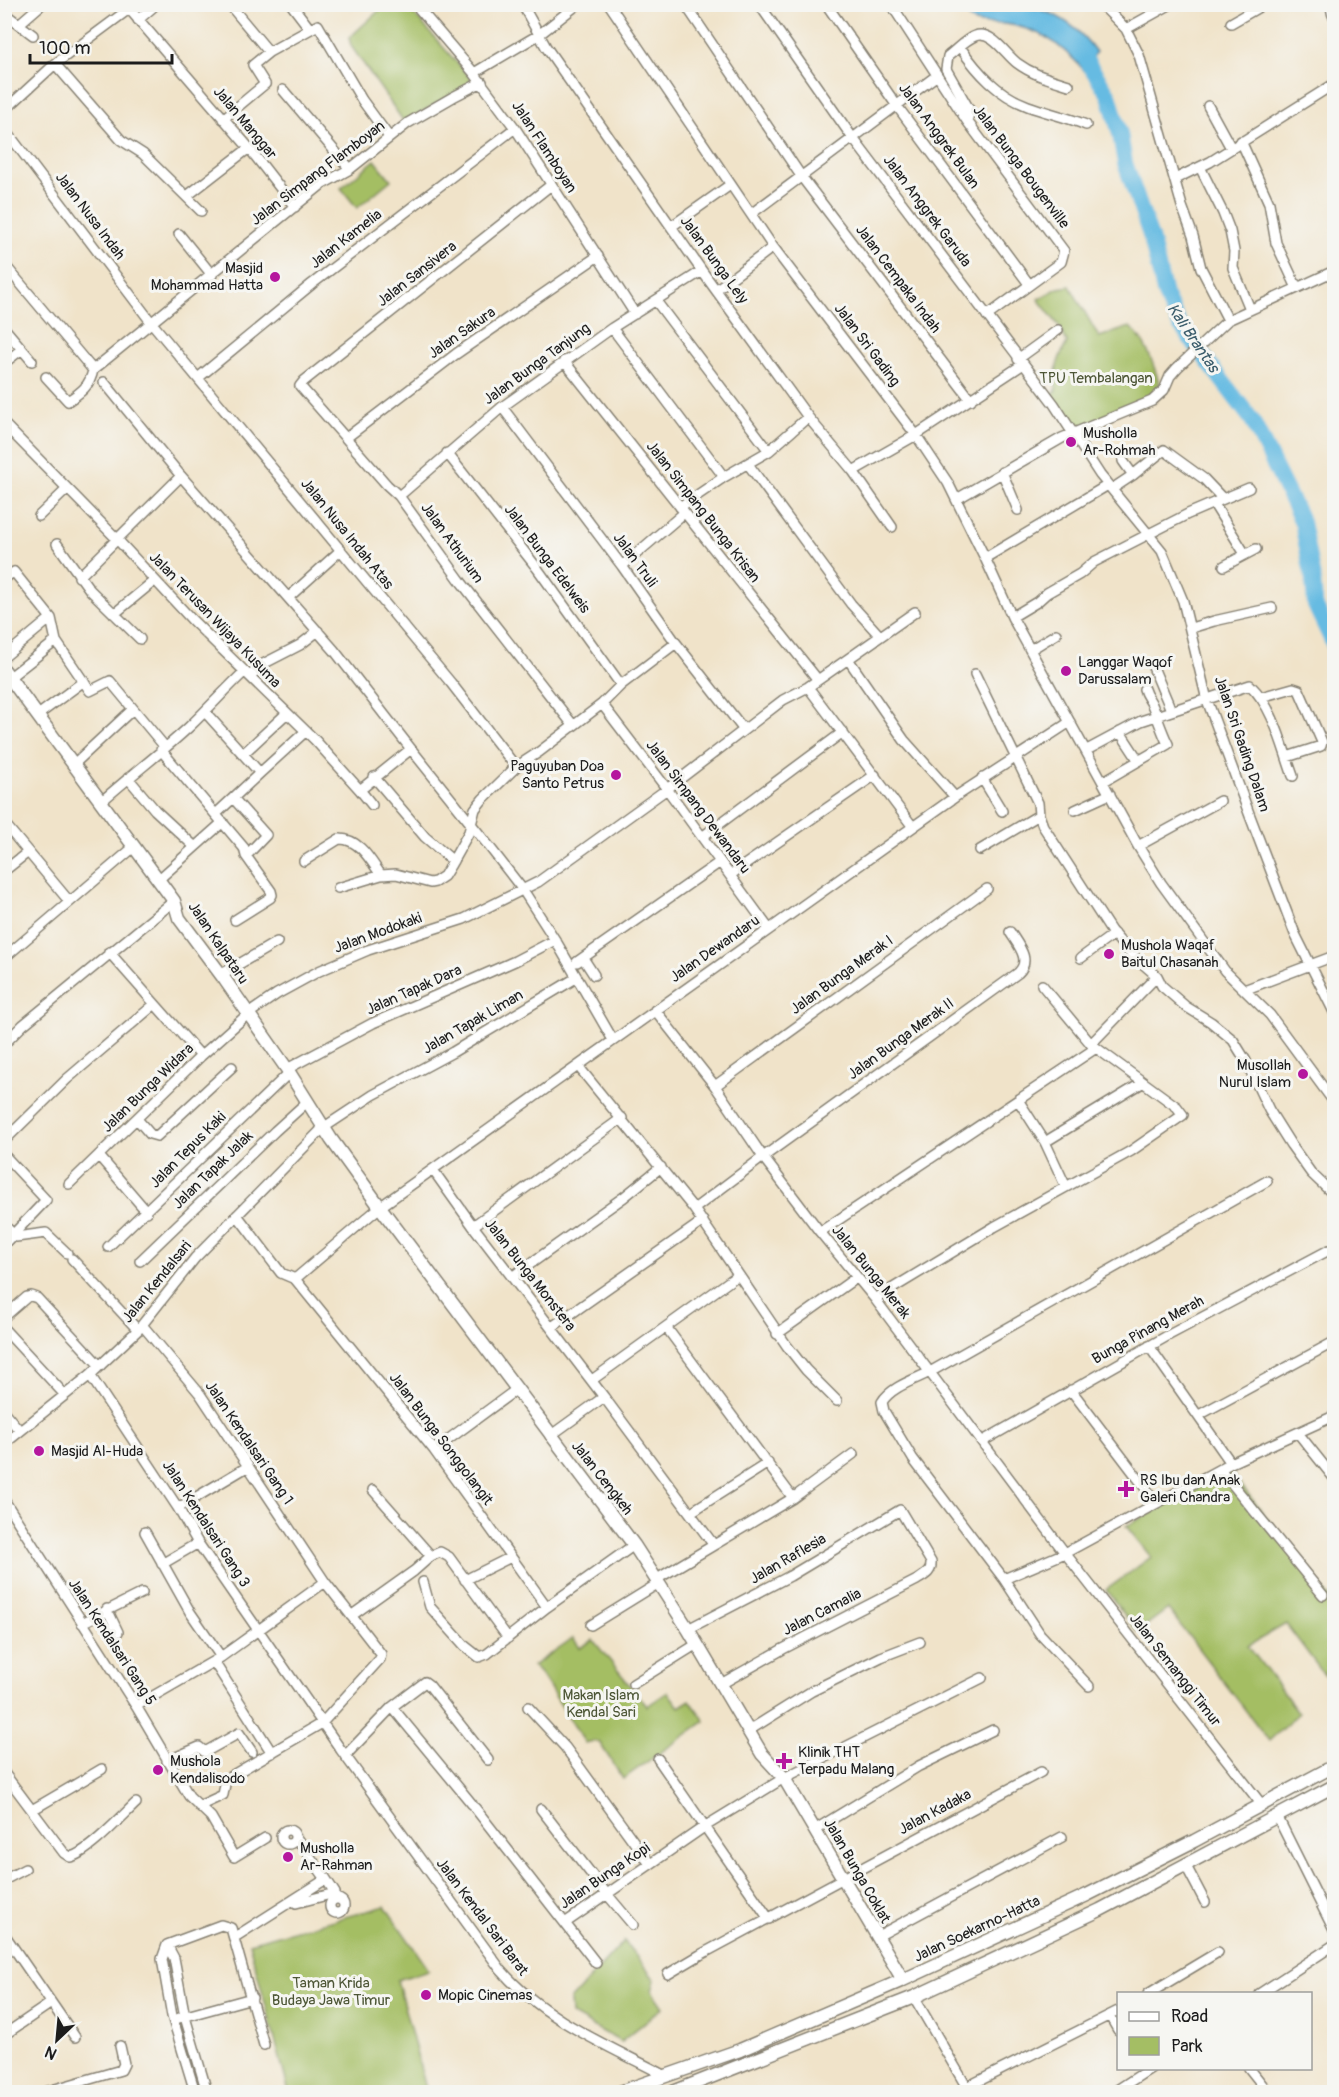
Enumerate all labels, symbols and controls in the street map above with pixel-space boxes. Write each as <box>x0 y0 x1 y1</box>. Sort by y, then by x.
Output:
scale bar <box>30 27 172 65</box>
text: 100 m <box>39 37 91 60</box>
street label: Jalan Anggrek Bulan <box>894 79 984 193</box>
street label: Jalan Manggar <box>209 83 281 164</box>
street label: Jalan Flamboyan <box>507 97 581 197</box>
street label: Jalan Bunga Bougenville <box>968 102 1074 233</box>
street label: Jalan Simpang Flamboyan <box>247 116 389 230</box>
street label: Jalan Anggrek Garuda <box>879 151 975 271</box>
street label: Jalan Nusa Indah <box>51 168 129 264</box>
street label: Jalan Kamelia <box>306 205 386 273</box>
street label: Jalan Bunga Lely <box>676 212 753 308</box>
street label: Jalan Cempaka Indah <box>851 221 945 337</box>
street label: Jalan Sansivera <box>373 237 461 311</box>
place label: Masjid Mohammad Hatta <box>151 259 263 295</box>
marker: Masjid Mohammad Hatta <box>268 270 282 284</box>
street label: Jalan Sri Gading <box>830 300 904 390</box>
water label: Kali Brantas <box>1163 300 1224 378</box>
street label: Jalan Sakura <box>425 303 499 363</box>
street label: Jalan Bunga Tanjung <box>480 319 594 409</box>
park label: TPU Tembalangan <box>1039 369 1153 388</box>
place label: Musholla Ar-Rohmah <box>1083 424 1156 460</box>
marker: Musholla Ar-Rohmah <box>1064 435 1078 449</box>
street label: Jalan Simpang Bunga Krisan <box>642 437 764 587</box>
street label: Jalan Nusa Indah Atas <box>296 475 398 594</box>
street label: Jalan Athurium <box>416 499 488 587</box>
street label: Jalan Bunga Edelweis <box>500 501 594 617</box>
street label: Jalan Truli <box>609 529 661 591</box>
street label: Jalan Terusan Wijaya Kusuma <box>145 548 285 692</box>
place label: Langgar Waqof Darussalam <box>1078 653 1173 689</box>
marker: Langgar Waqof Darussalam <box>1059 664 1073 678</box>
street label: Jalan Sri Gading Dalam <box>1210 674 1274 814</box>
street label: Jalan Simpang Dewandaru <box>642 736 754 878</box>
place label: Paguyuban Doa Santo Petrus <box>510 757 604 793</box>
marker: Paguyuban Doa Santo Petrus <box>609 768 623 782</box>
street label: Jalan Kalpataru <box>184 898 252 988</box>
street label: Jalan Modokaki <box>331 908 425 958</box>
street label: Jalan Dewandaru <box>666 911 764 987</box>
street label: Jalan Bunga Merak I <box>787 931 897 1019</box>
place label: Mushola Waqaf Baitul Chasanah <box>1121 936 1219 972</box>
marker: Mushola Waqaf Baitul Chasanah <box>1102 947 1116 961</box>
street label: Jalan Tapak Dara <box>363 960 465 1020</box>
street label: Jalan Tapak Liman <box>419 986 527 1058</box>
street label: Jalan Bunga Merak II <box>844 994 958 1084</box>
street label: Jalan Bunga Widara <box>98 1039 198 1137</box>
place label: Musollah Nurul Islam <box>1219 1056 1291 1092</box>
marker: Musollah Nurul Islam <box>1296 1067 1310 1081</box>
street label: Jalan Tepus Kaki <box>146 1108 230 1192</box>
street label: Jalan Tapak Jalak <box>169 1126 258 1213</box>
street label: Jalan Bunga Monstera <box>480 1215 580 1335</box>
street label: Jalan Bunga Merak <box>827 1221 915 1323</box>
street label: Jalan Kendalsari <box>118 1237 196 1327</box>
street label: Bunga Pinang Merah <box>1089 1291 1207 1369</box>
street label: Jalan Bunga Songgolangit <box>385 1369 498 1510</box>
street label: Jalan Kendalsari Gang 1 <box>201 1378 297 1508</box>
street label: Jalan Cengkeh <box>567 1437 637 1519</box>
place label: Masjid Al-Huda <box>51 1442 143 1461</box>
marker: Masjid Al-Huda <box>32 1444 46 1458</box>
street label: Jalan Kendalsari Gang 3 <box>158 1457 254 1591</box>
place label: RS Ibu dan Anak Galeri Chandra <box>1140 1471 1241 1507</box>
marker: RS Ibu dan Anak Galeri Chandra <box>1117 1480 1135 1498</box>
street label: Jalan Raflesia <box>746 1529 830 1588</box>
street label: Jalan Kendalsari Gang 5 <box>64 1575 160 1709</box>
street label: Jalan Camalia <box>779 1584 865 1640</box>
street label: Jalan Semanggi Timur <box>1125 1610 1225 1731</box>
park label: Makan Islam Kendal Sari <box>562 1686 640 1722</box>
place label: Klinik THT Terpadu Malang <box>798 1743 894 1779</box>
place label: Mushola Kendalisodo <box>170 1752 245 1788</box>
marker: Klinik THT Terpadu Malang <box>775 1752 793 1770</box>
marker: Mushola Kendalisodo <box>151 1763 165 1777</box>
street label: Jalan Kadaka <box>895 1785 975 1839</box>
street label: Jalan Bunga Coklat <box>819 1815 895 1928</box>
place label: Musholla Ar-Rahman <box>300 1839 373 1875</box>
street label: Jalan Bunga Kopi <box>556 1839 654 1913</box>
marker: Musholla Ar-Rahman <box>281 1850 295 1864</box>
street label: Jalan Kendal Sari Barat <box>432 1855 533 1980</box>
street label: Jalan Soekarno-Hatta <box>911 1891 1043 1967</box>
park label: Taman Krida Budaya Jawa Timur <box>272 1974 391 2010</box>
place label: Mopic Cinemas <box>438 1986 532 2005</box>
marker: Mopic Cinemas <box>419 1988 433 2002</box>
legend <box>1117 1992 1312 2070</box>
text: Road <box>1171 2005 1208 2028</box>
north arrow <box>27 2010 87 2070</box>
text: Park <box>1171 2035 1203 2058</box>
text: N <box>41 2041 60 2064</box>

